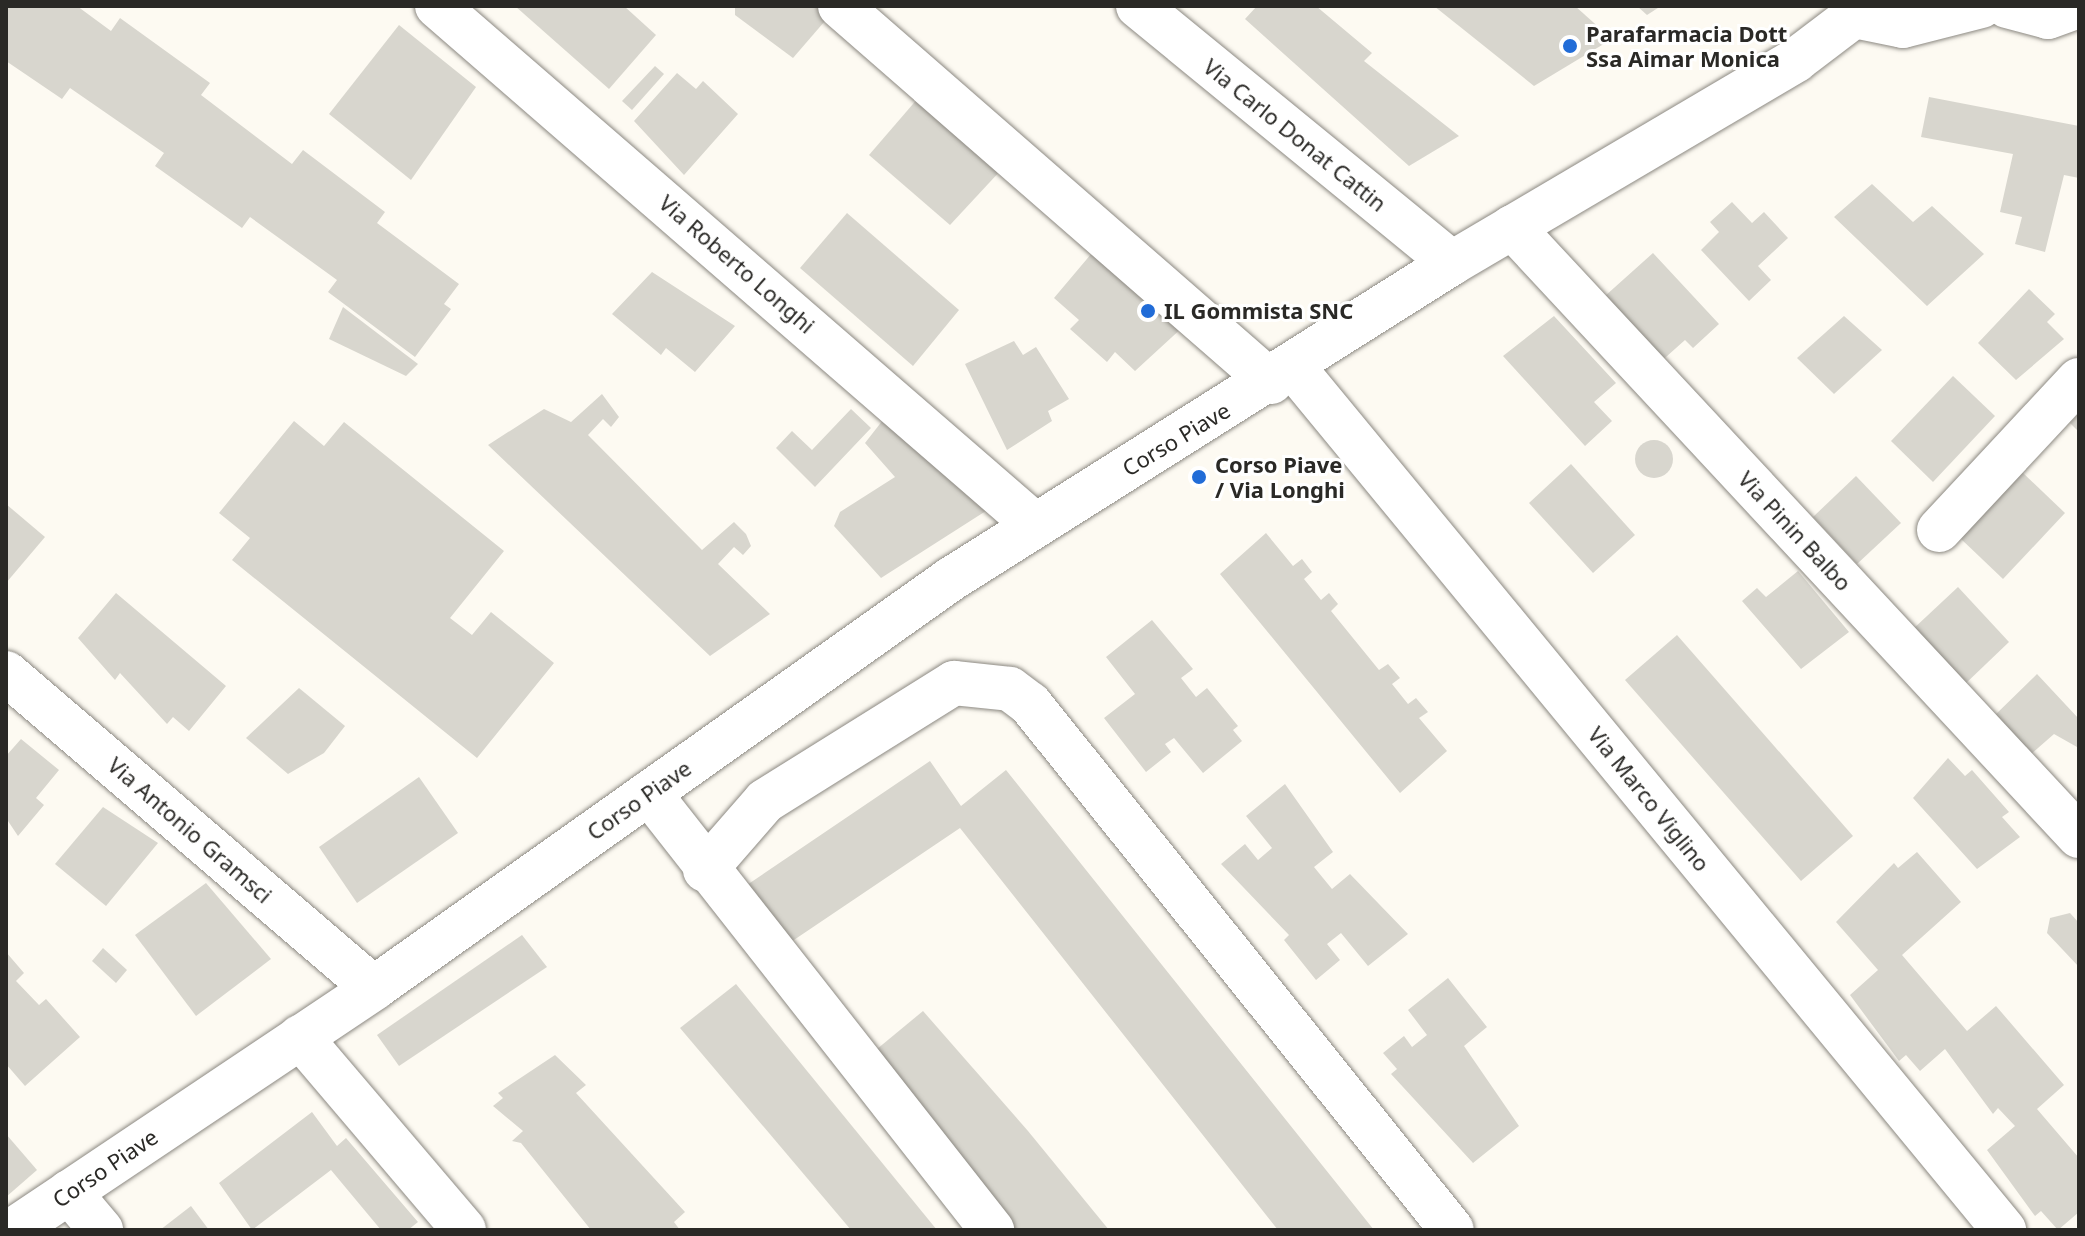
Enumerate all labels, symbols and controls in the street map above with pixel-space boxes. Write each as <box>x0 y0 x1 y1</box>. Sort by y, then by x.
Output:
place label: Parafarmacia Dott Ssa Aimar Monica <box>1586 20 1787 72</box>
marker: Parafarmacia Dott Ssa Aimar Monica <box>1561 37 1579 55</box>
street label: Via Carlo Donat Cattin <box>1198 53 1392 217</box>
street label: Via Roberto Longhi <box>654 189 820 339</box>
place label: IL Gommista SNC <box>1164 298 1353 324</box>
marker: IL Gommista SNC <box>1139 302 1157 320</box>
street label: Corso Piave <box>1117 397 1235 481</box>
place label: Corso Piave / Via Longhi <box>1215 451 1345 502</box>
street label: Via Pinin Balbo <box>1733 466 1857 596</box>
marker: Corso Piave / Via Longhi <box>1190 468 1208 486</box>
street label: Via Marco Viglino <box>1583 721 1715 877</box>
street label: Via Antonio Gramsci <box>103 752 277 908</box>
street label: Corso Piave <box>582 755 696 845</box>
street label: Corso Piave <box>48 1123 162 1213</box>

